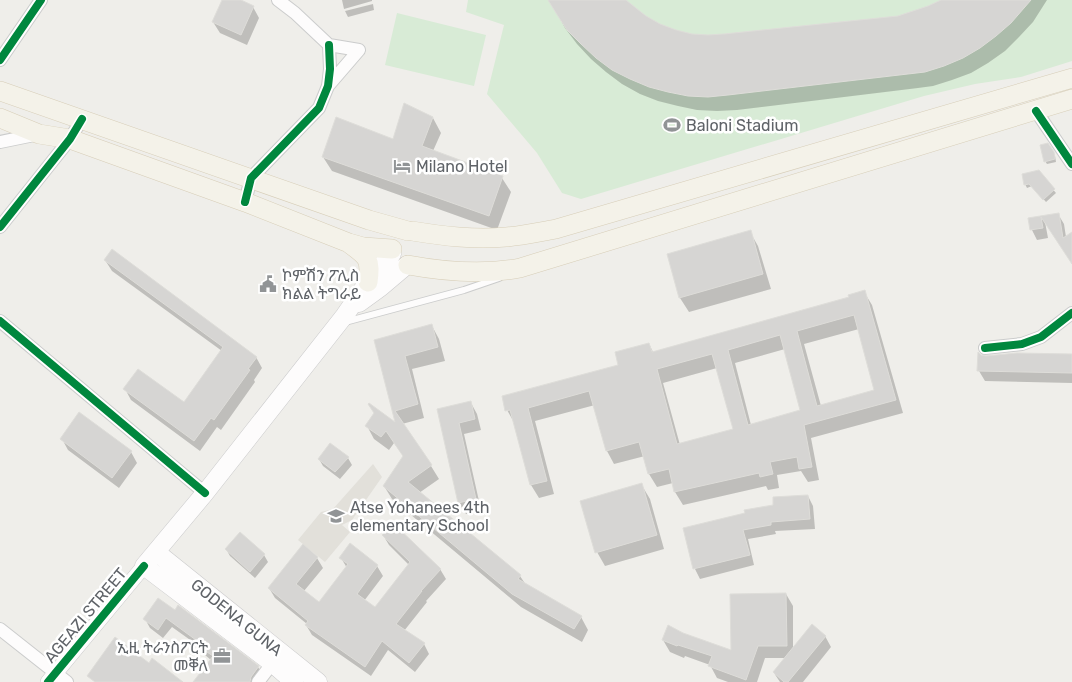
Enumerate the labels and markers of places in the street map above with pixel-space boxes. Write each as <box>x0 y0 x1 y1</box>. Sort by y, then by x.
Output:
sports icon: Baloni Stadium <box>662 115 682 135</box>
place label: Baloni Stadium <box>686 116 798 135</box>
hotel icon: Milano Hotel <box>392 156 412 176</box>
place label: Milano Hotel <box>416 157 508 176</box>
place label: ኮምሽን ፖሊስ ክልል ትግራይ <box>282 266 361 303</box>
public building icon: ኮምሽን ፖሊስ ክልል ትግራይ <box>258 274 278 294</box>
place label: Atse Yohanees 4th elementary School <box>350 498 490 535</box>
school or university icon: Atse Yohanees 4th elementary School <box>326 506 346 526</box>
place label: ኢዚ ትራንስፖርት መቐለ <box>117 638 209 675</box>
office icon: ኢዚ ትራንስፖርት መቐለ <box>212 646 232 666</box>

